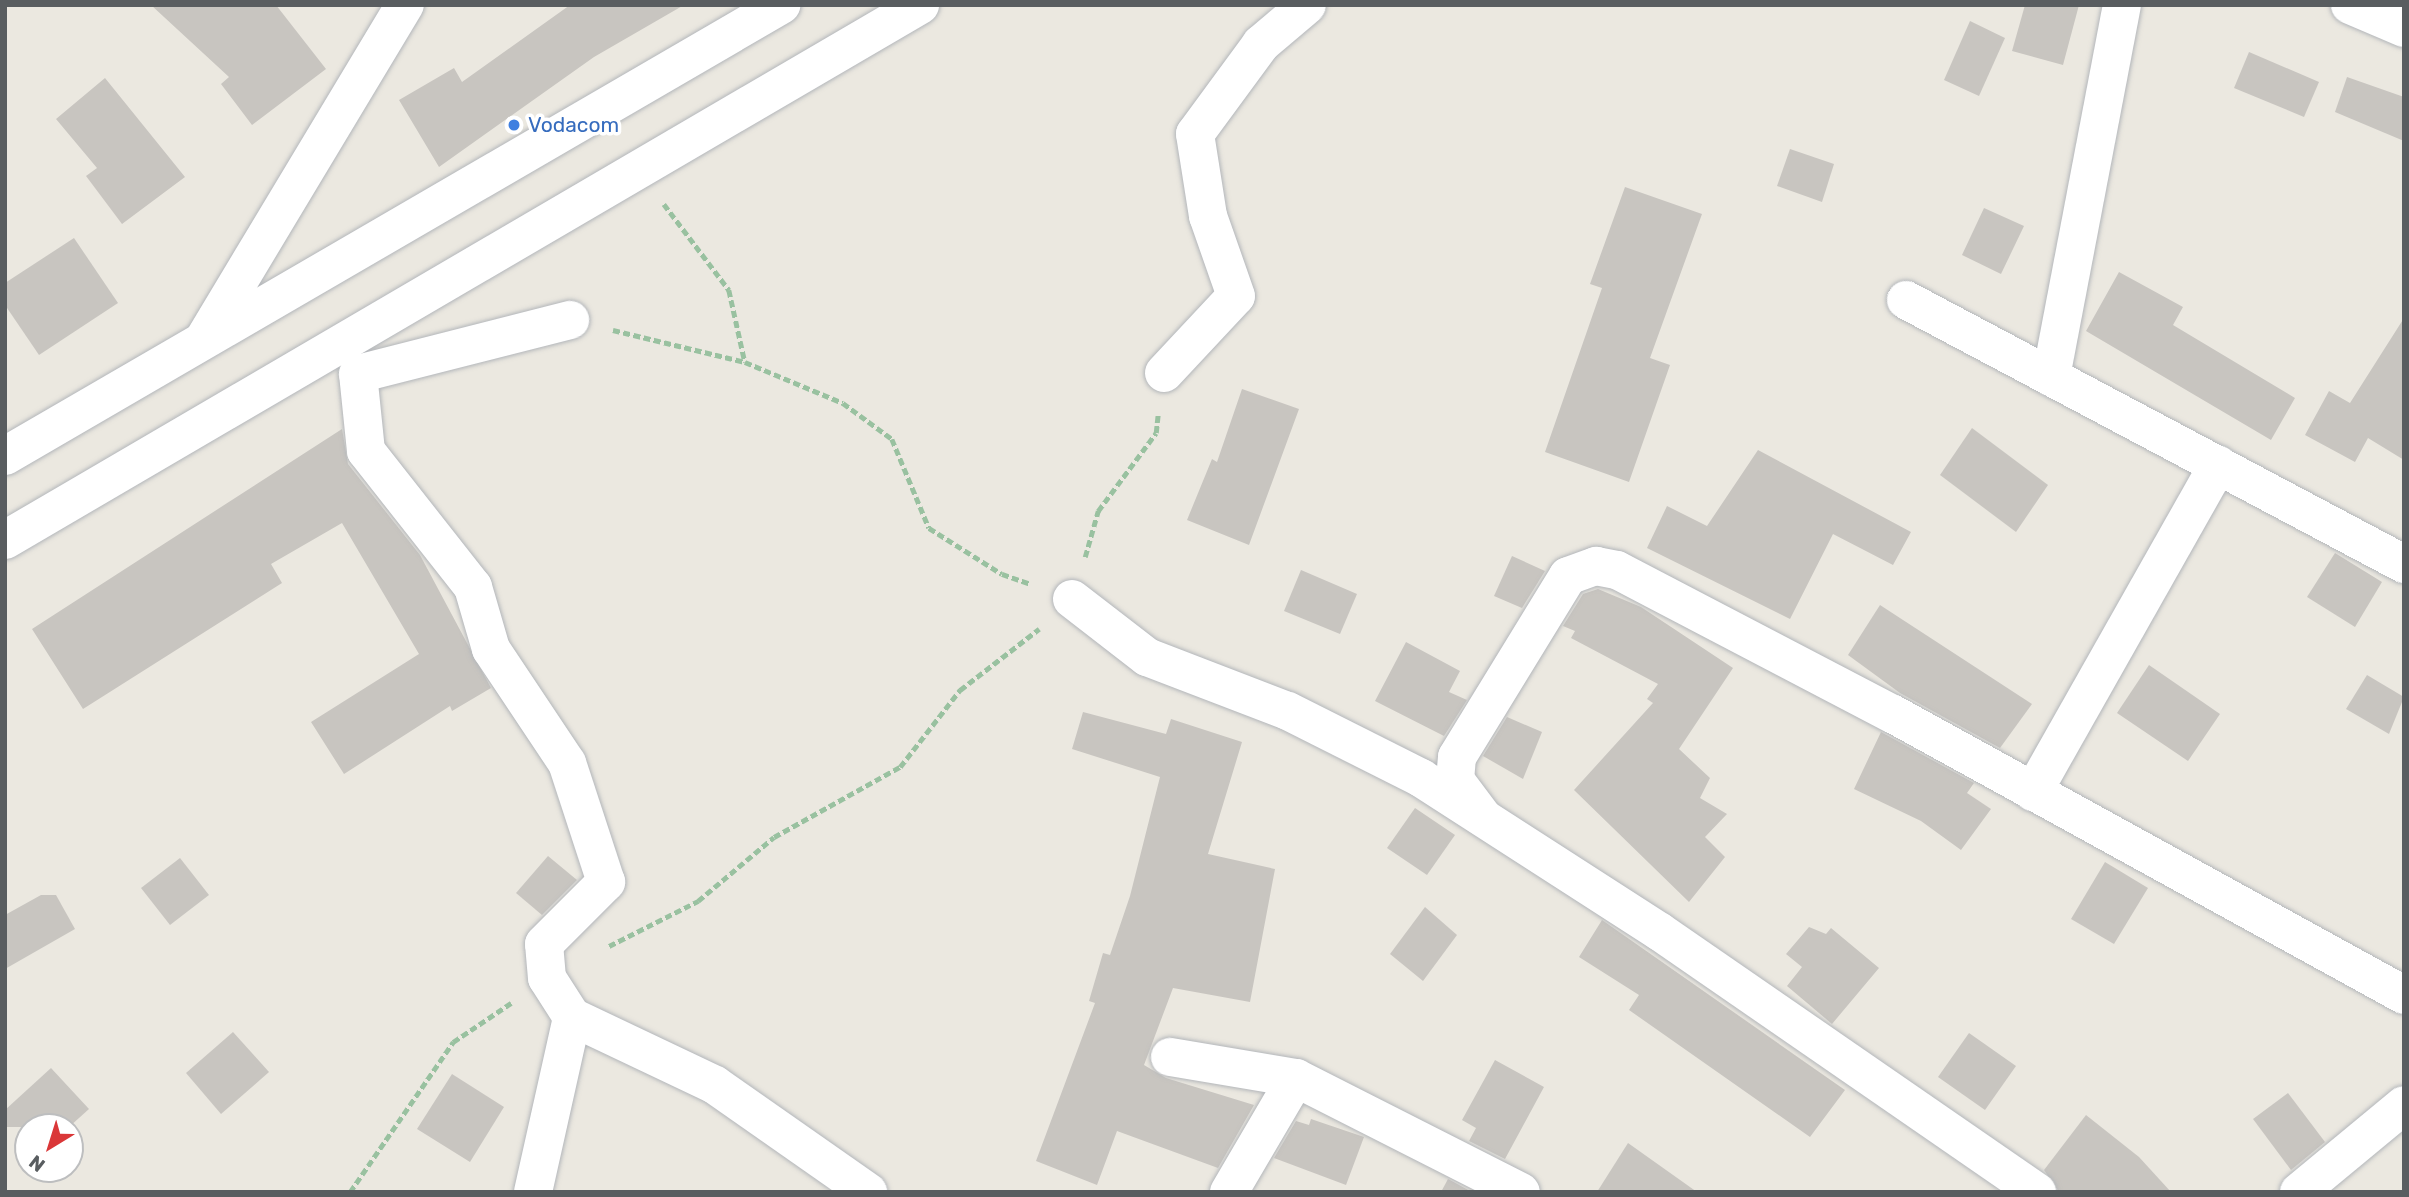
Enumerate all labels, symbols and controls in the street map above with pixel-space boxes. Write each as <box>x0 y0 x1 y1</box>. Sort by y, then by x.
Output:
place label: Vodacom <box>528 112 619 138</box>
marker: Vodacom <box>506 117 522 133</box>
north arrow <box>14 1113 84 1183</box>
text: N <box>25 1150 49 1177</box>

